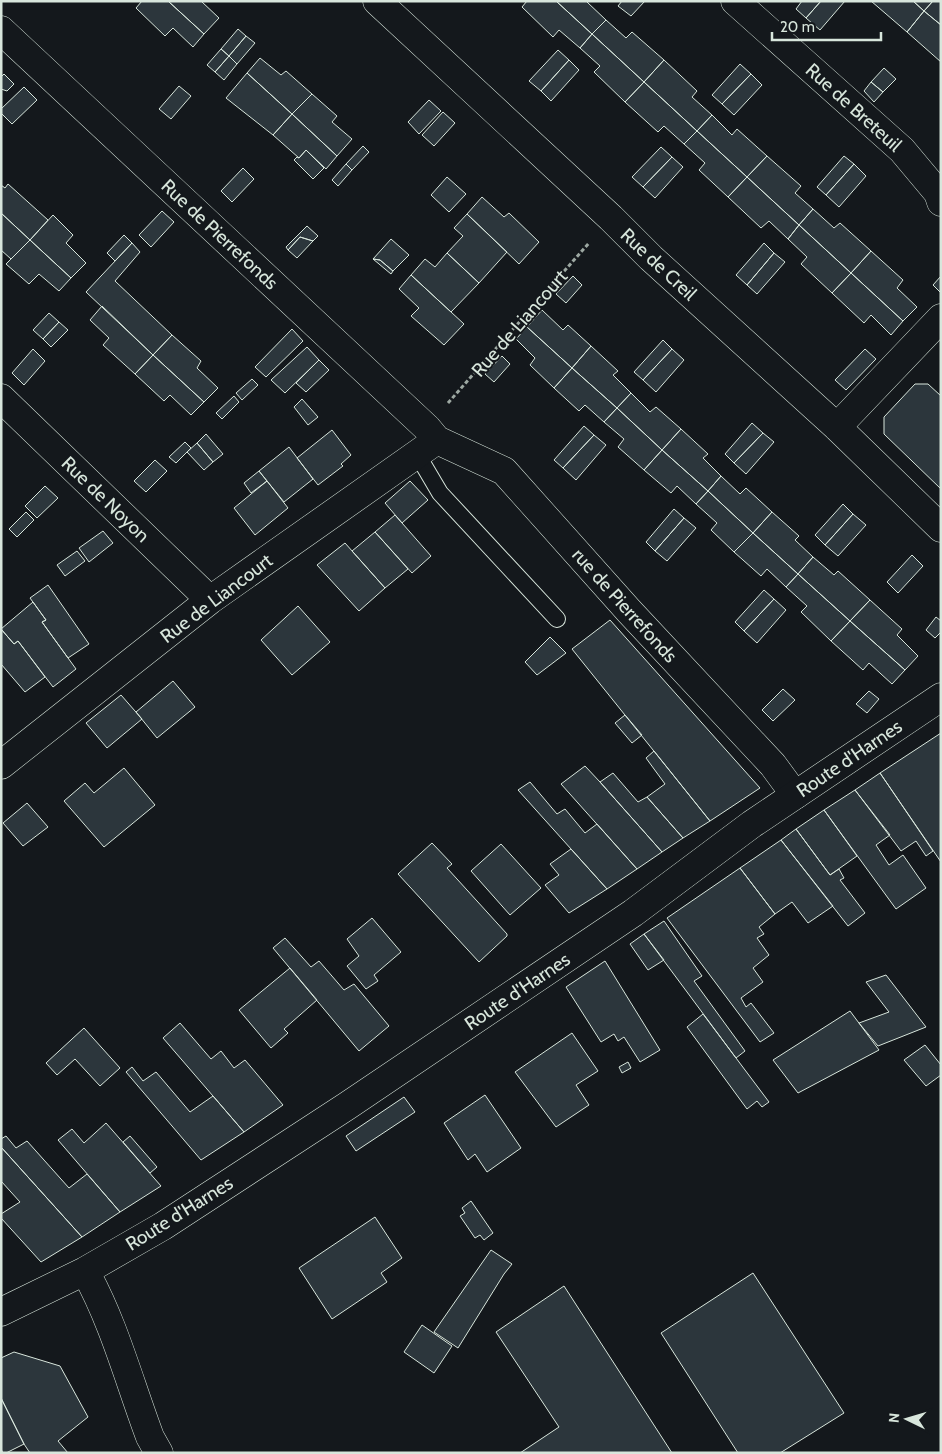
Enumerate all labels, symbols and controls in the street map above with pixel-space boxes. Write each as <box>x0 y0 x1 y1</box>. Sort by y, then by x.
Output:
scale bar <box>772 10 881 42</box>
text: 20 m <box>780 18 815 36</box>
street label: Rue de Breteuil <box>801 58 907 157</box>
street label: Rue de Pierrefonds <box>156 174 283 294</box>
street label: Rue de Creil <box>616 223 702 306</box>
street label: Rue de Liancourt <box>467 265 573 382</box>
street label: Rue de Noyon <box>57 452 154 547</box>
street label: rue de Pierrefonds <box>567 543 682 667</box>
street label: Rue de Liancourt <box>156 548 277 648</box>
street label: Route d'Harnes <box>792 715 906 802</box>
street label: Route d'Harnes <box>460 948 574 1035</box>
street label: Route d'Harnes <box>121 1171 237 1256</box>
north arrow <box>882 1394 932 1444</box>
text: N <box>885 1412 903 1424</box>

